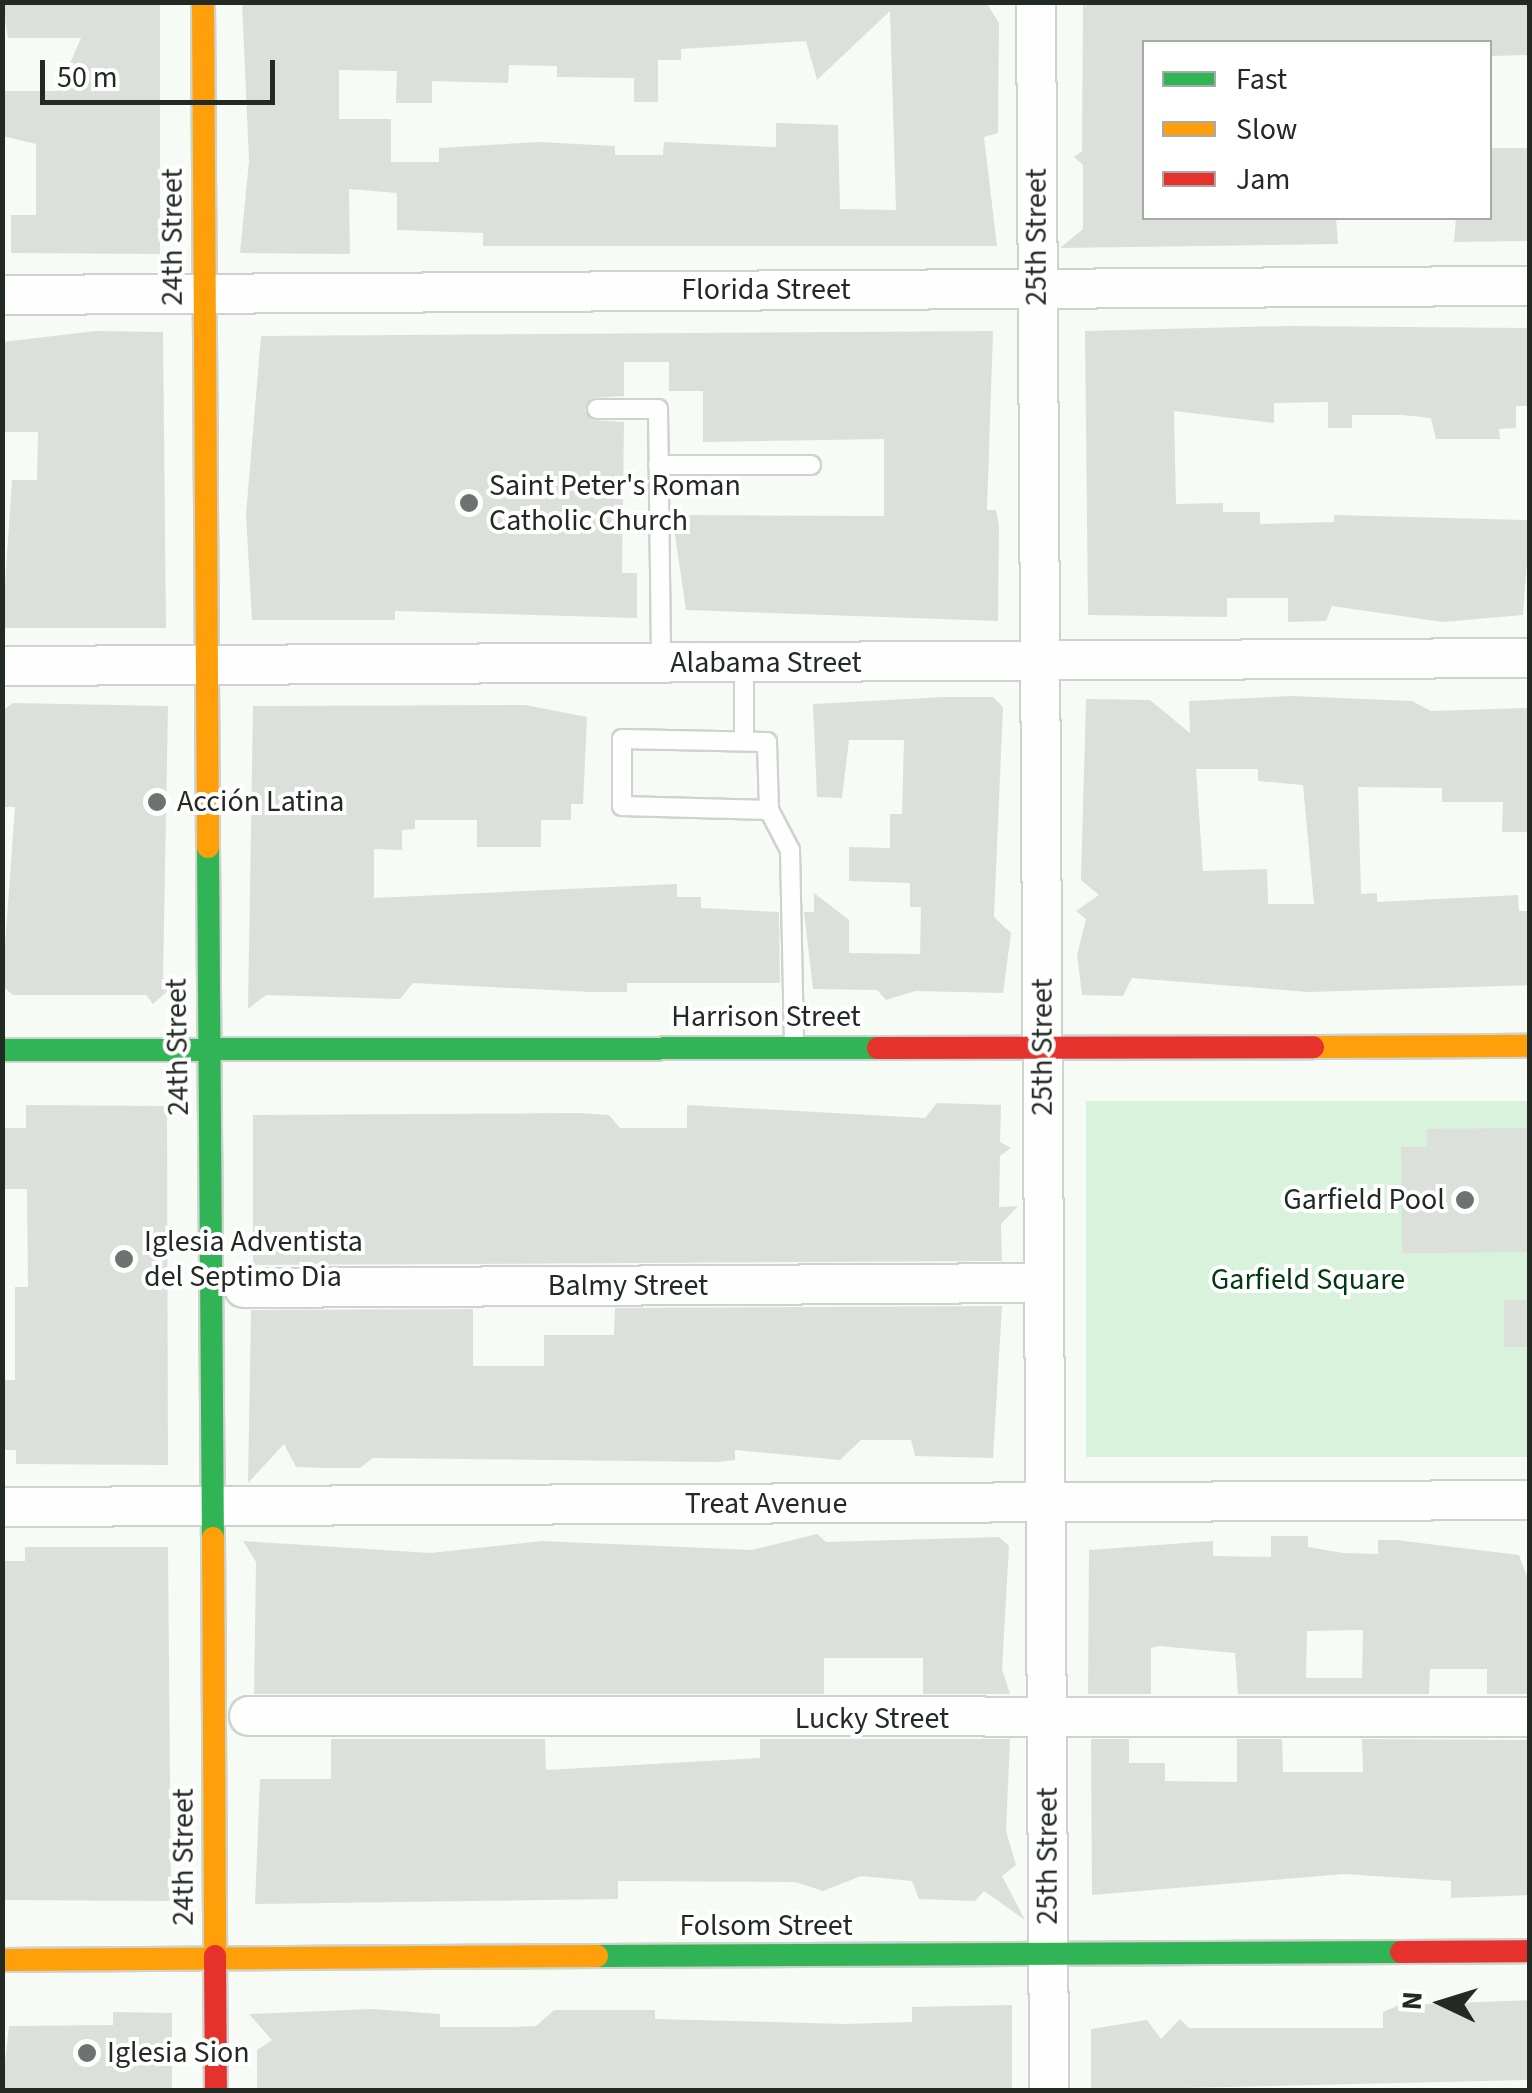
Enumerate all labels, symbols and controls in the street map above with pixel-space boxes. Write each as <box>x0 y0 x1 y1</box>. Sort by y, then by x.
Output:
scale bar <box>45 40 280 102</box>
legend <box>1142 40 1492 220</box>
text: 50 m <box>57 56 118 99</box>
text: Fast <box>1236 58 1287 101</box>
text: Slow <box>1236 108 1297 151</box>
text: Jam <box>1236 158 1290 201</box>
street label: 24th Street <box>155 168 191 306</box>
street label: 25th Street <box>1019 168 1055 306</box>
street label: Florida Street <box>681 272 851 308</box>
place label: Saint Peter's Roman Catholic Church <box>489 468 741 538</box>
marker: Saint Peter's Roman Catholic Church <box>458 492 480 514</box>
street label: Alabama Street <box>670 645 862 681</box>
place label: Acción Latina <box>177 784 344 820</box>
marker: Acción Latina <box>146 791 168 813</box>
street label: 24th Street <box>159 978 197 1116</box>
street label: 25th Street <box>1025 978 1061 1116</box>
street label: Harrison Street <box>671 999 861 1035</box>
place label: Garfield Pool <box>1283 1182 1445 1218</box>
marker: Garfield Pool <box>1454 1189 1476 1211</box>
place label: Iglesia Adventista del Septimo Dia <box>144 1224 363 1294</box>
marker: Iglesia Adventista del Septimo Dia <box>113 1248 135 1270</box>
park label: Garfield Square <box>1211 1262 1405 1298</box>
street label: Balmy Street <box>548 1268 708 1304</box>
street label: Treat Avenue <box>685 1486 847 1522</box>
street label: Lucky Street <box>795 1701 949 1737</box>
street label: 25th Street <box>1030 1787 1066 1925</box>
street label: 24th Street <box>166 1788 202 1926</box>
street label: Folsom Street <box>679 1908 853 1944</box>
north arrow <box>1392 1953 1492 2053</box>
text: N <box>1391 1990 1433 2012</box>
place label: Iglesia Sion <box>107 2035 250 2071</box>
marker: Iglesia Sion <box>76 2042 98 2064</box>

